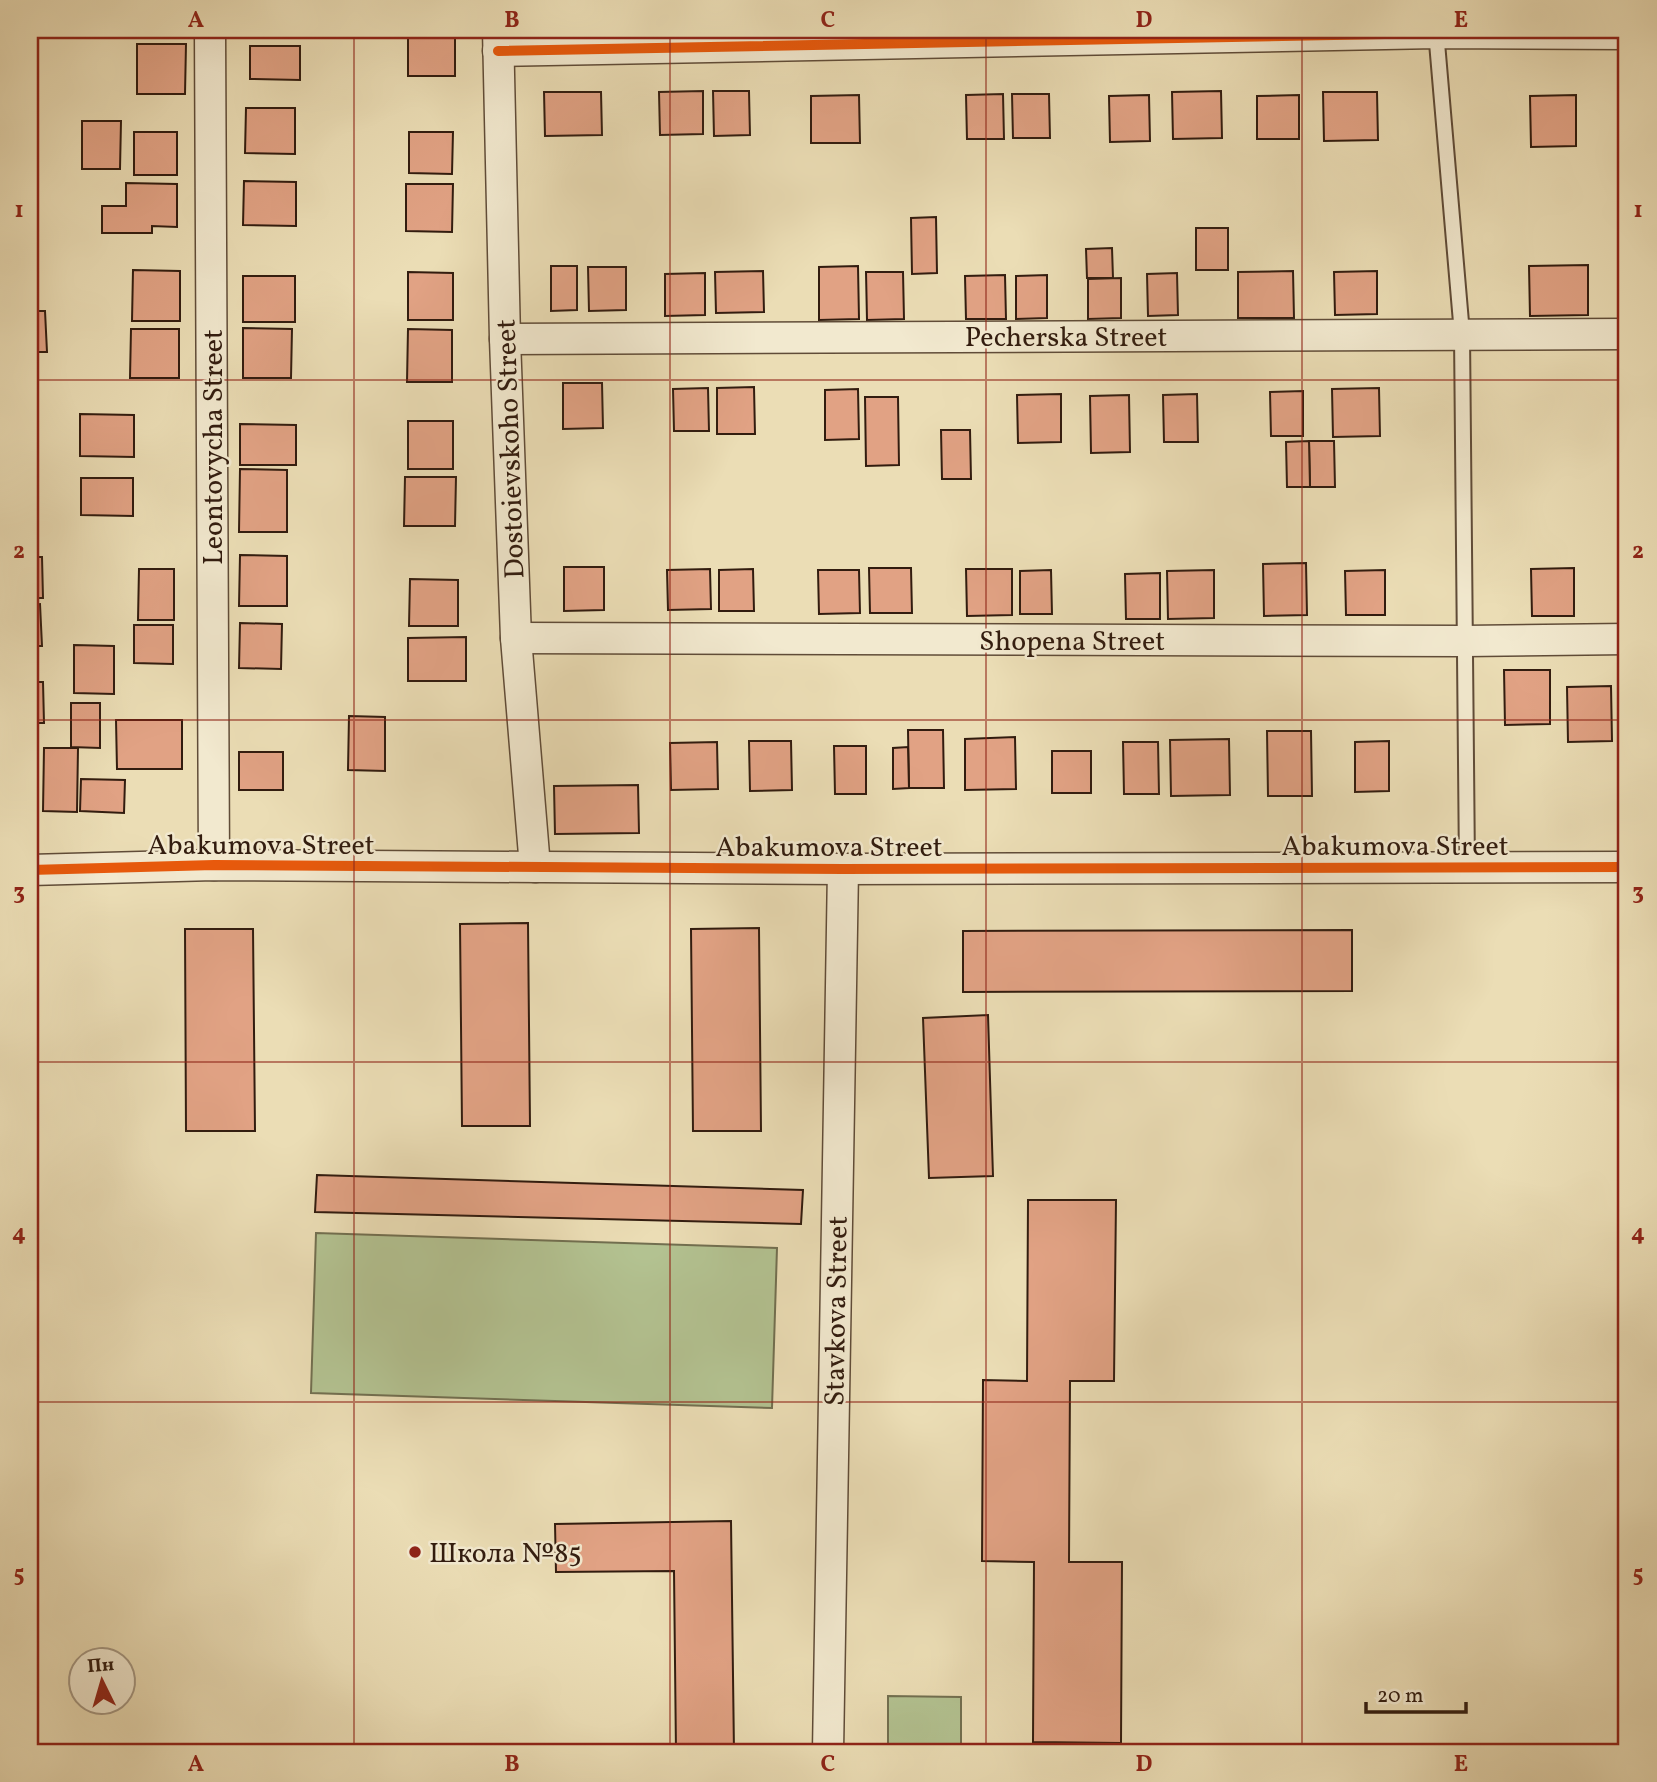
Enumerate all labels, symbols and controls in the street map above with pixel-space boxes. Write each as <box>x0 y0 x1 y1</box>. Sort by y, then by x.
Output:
text: A <box>188 5 204 37</box>
text: B <box>504 5 520 37</box>
text: C <box>821 5 835 37</box>
text: D <box>1136 5 1153 37</box>
text: E <box>1454 5 1468 37</box>
text: 1 <box>14 195 24 227</box>
text: 1 <box>1633 195 1643 227</box>
street label: Dostoievskoho Street <box>487 318 536 580</box>
street label: Pecherska Street <box>965 319 1167 358</box>
street label: Leontovycha Street <box>195 329 234 565</box>
text: 2 <box>13 536 25 568</box>
text: 2 <box>1632 536 1644 568</box>
street label: Shopena Street <box>979 623 1165 662</box>
street label: Abakumova Street <box>147 827 375 866</box>
street label: Abakumova Street <box>1281 828 1509 867</box>
street label: Abakumova Street <box>715 829 943 868</box>
text: 3 <box>13 877 25 909</box>
text: 3 <box>1632 877 1644 909</box>
street label: Stavkova Street <box>816 1216 859 1407</box>
text: 4 <box>12 1218 26 1250</box>
text: 4 <box>1631 1218 1645 1250</box>
place label: Школа №85 <box>429 1535 582 1574</box>
marker: Школа №85 <box>407 1544 423 1560</box>
text: 5 <box>13 1559 25 1591</box>
text: 5 <box>1632 1559 1644 1591</box>
north arrow <box>66 1646 136 1716</box>
text: Пн <box>86 1652 115 1680</box>
scale bar <box>1366 1670 1466 1714</box>
text: 20 m <box>1377 1682 1423 1711</box>
text: A <box>188 1749 204 1781</box>
text: B <box>504 1749 520 1781</box>
text: C <box>821 1749 835 1781</box>
text: D <box>1136 1749 1153 1781</box>
text: E <box>1454 1749 1468 1781</box>

